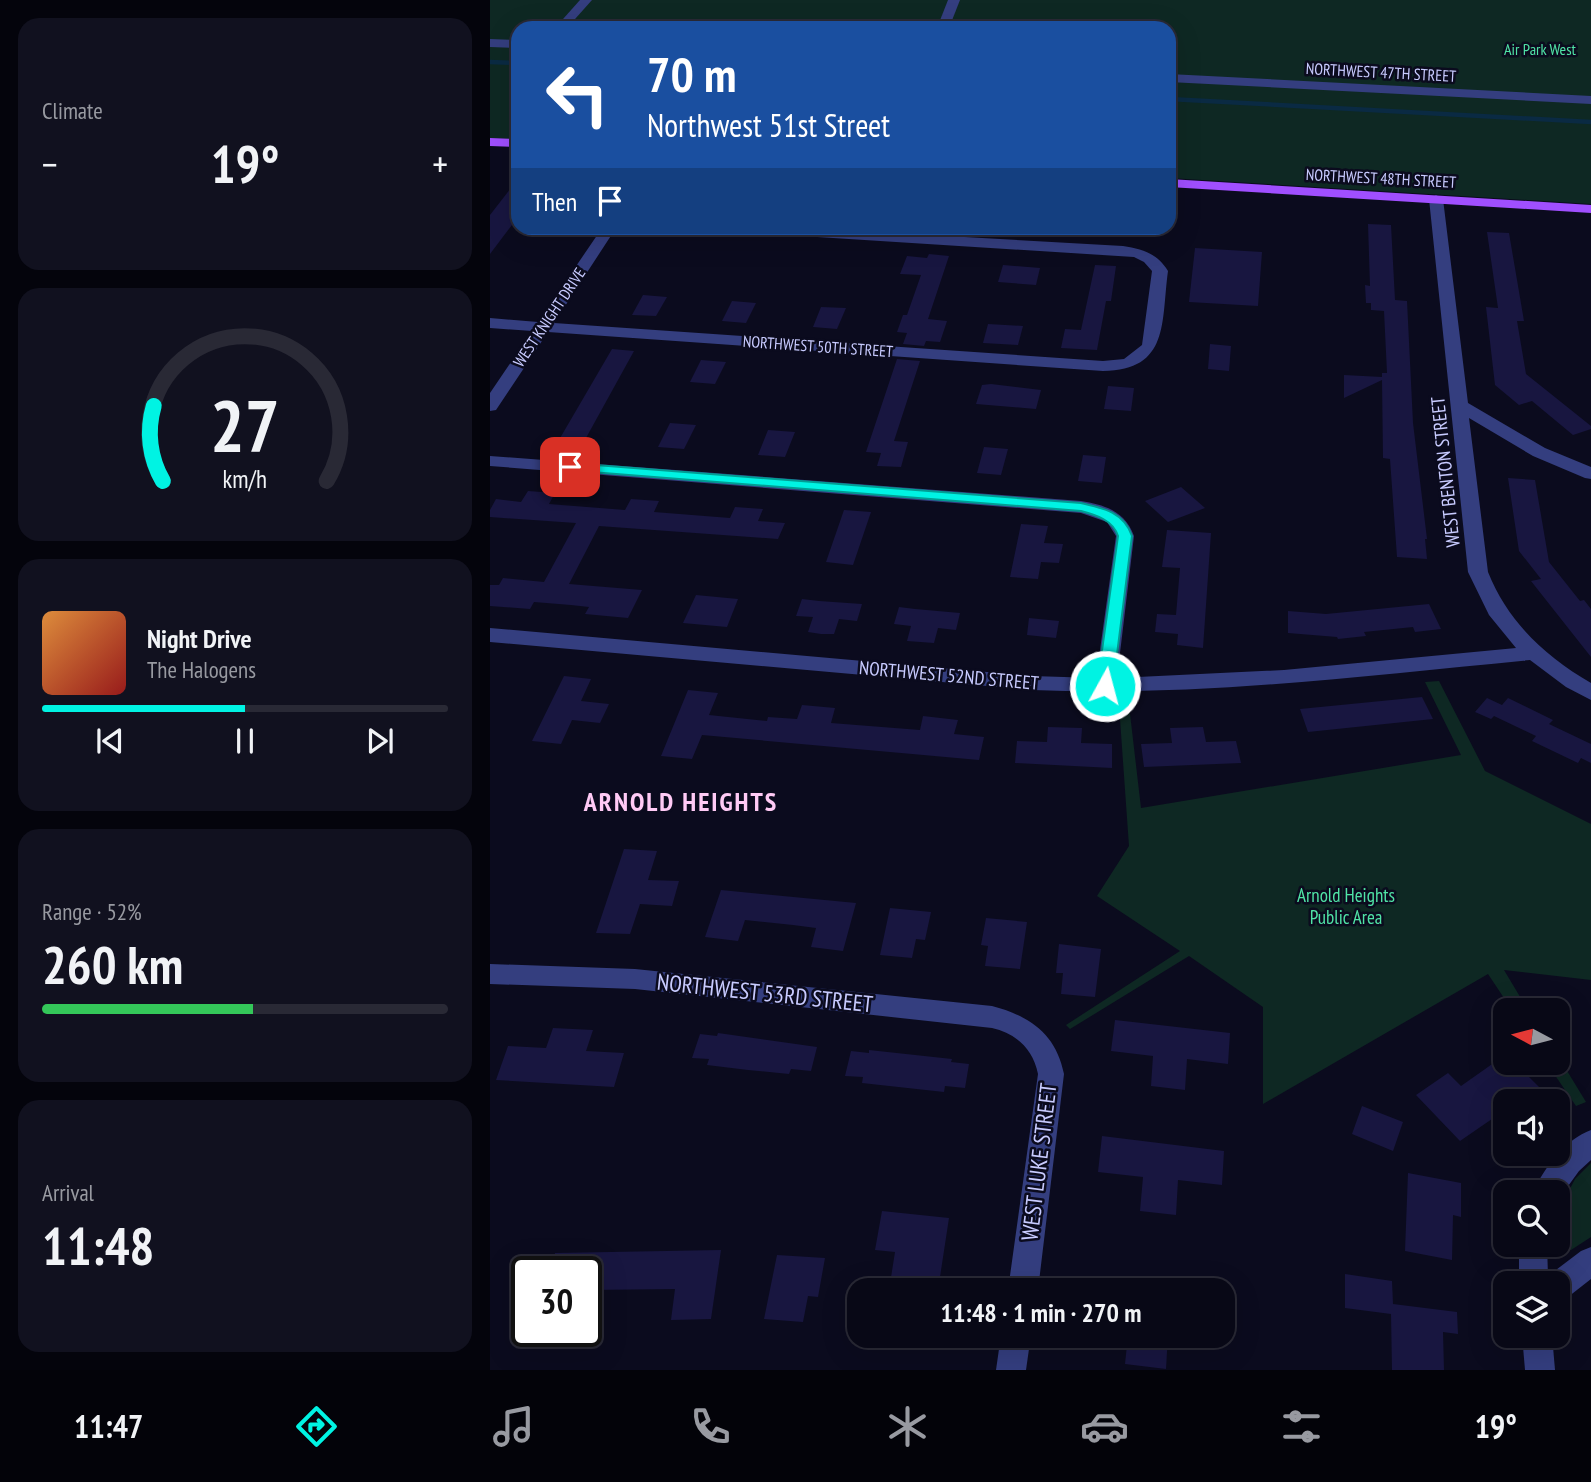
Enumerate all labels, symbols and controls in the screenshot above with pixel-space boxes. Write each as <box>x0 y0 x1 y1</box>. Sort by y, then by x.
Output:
park label: Air Park West <box>1504 39 1577 59</box>
text: 70 m <box>647 42 736 106</box>
icon: left <box>532 49 623 140</box>
street label: NORTHWEST 47TH STREET <box>1305 58 1457 86</box>
text: Climate <box>42 96 103 125</box>
text: Northwest 51st Street <box>647 104 890 146</box>
text: 19° <box>211 130 279 197</box>
text: − <box>42 139 58 188</box>
text: + <box>432 139 448 188</box>
street label: NORTHWEST 48TH STREET <box>1305 164 1457 192</box>
icon: arrive <box>591 182 629 220</box>
text: Then <box>532 185 577 218</box>
street label: WEST KNIGHT DRIVE <box>508 264 590 370</box>
street label: NORTHWEST 50TH STREET <box>742 331 894 361</box>
text: 27 <box>210 377 280 471</box>
street label: WEST BENTON STREET <box>1425 395 1465 548</box>
pin <box>540 437 600 497</box>
icon: arrive <box>551 448 589 486</box>
text: km/h <box>223 462 267 494</box>
text: Night Drive <box>147 622 252 655</box>
position arrow <box>1068 649 1142 723</box>
text: The Halogens <box>147 655 256 684</box>
street label: NORTHWEST 52ND STREET <box>858 655 1040 695</box>
icon: previous <box>91 722 129 760</box>
icon: pause <box>226 722 264 760</box>
icon: next <box>361 722 399 760</box>
district label: ARNOLD HEIGHTS <box>583 785 778 818</box>
park label: Arnold Heights Public Area <box>1297 883 1395 929</box>
text: Range · 52% <box>42 897 142 926</box>
text: 260 km <box>42 931 183 998</box>
street label: NORTHWEST 53RD STREET <box>656 967 874 1018</box>
north arrow <box>1493 998 1570 1074</box>
map controls <box>1493 998 1570 1348</box>
street label: WEST LUKE STREET <box>1014 1082 1063 1242</box>
button: sound <box>1493 1089 1570 1166</box>
text: Arrival <box>42 1178 94 1207</box>
button: search <box>1493 1180 1570 1257</box>
text: 11:48 <box>42 1212 154 1279</box>
speed limit sign: 30 <box>511 1256 602 1347</box>
button: layers <box>1493 1271 1570 1348</box>
text: 11:48 · 1 min · 270 m <box>941 1296 1141 1329</box>
icon: directions <box>292 1402 341 1451</box>
icon: music <box>489 1402 538 1451</box>
icon: phone <box>686 1402 735 1451</box>
icon: climate <box>883 1402 932 1451</box>
icon: car <box>1080 1402 1129 1451</box>
icon: filters <box>1277 1402 1326 1451</box>
text: 11:47 <box>74 1405 143 1447</box>
text: 19° <box>1475 1405 1517 1447</box>

